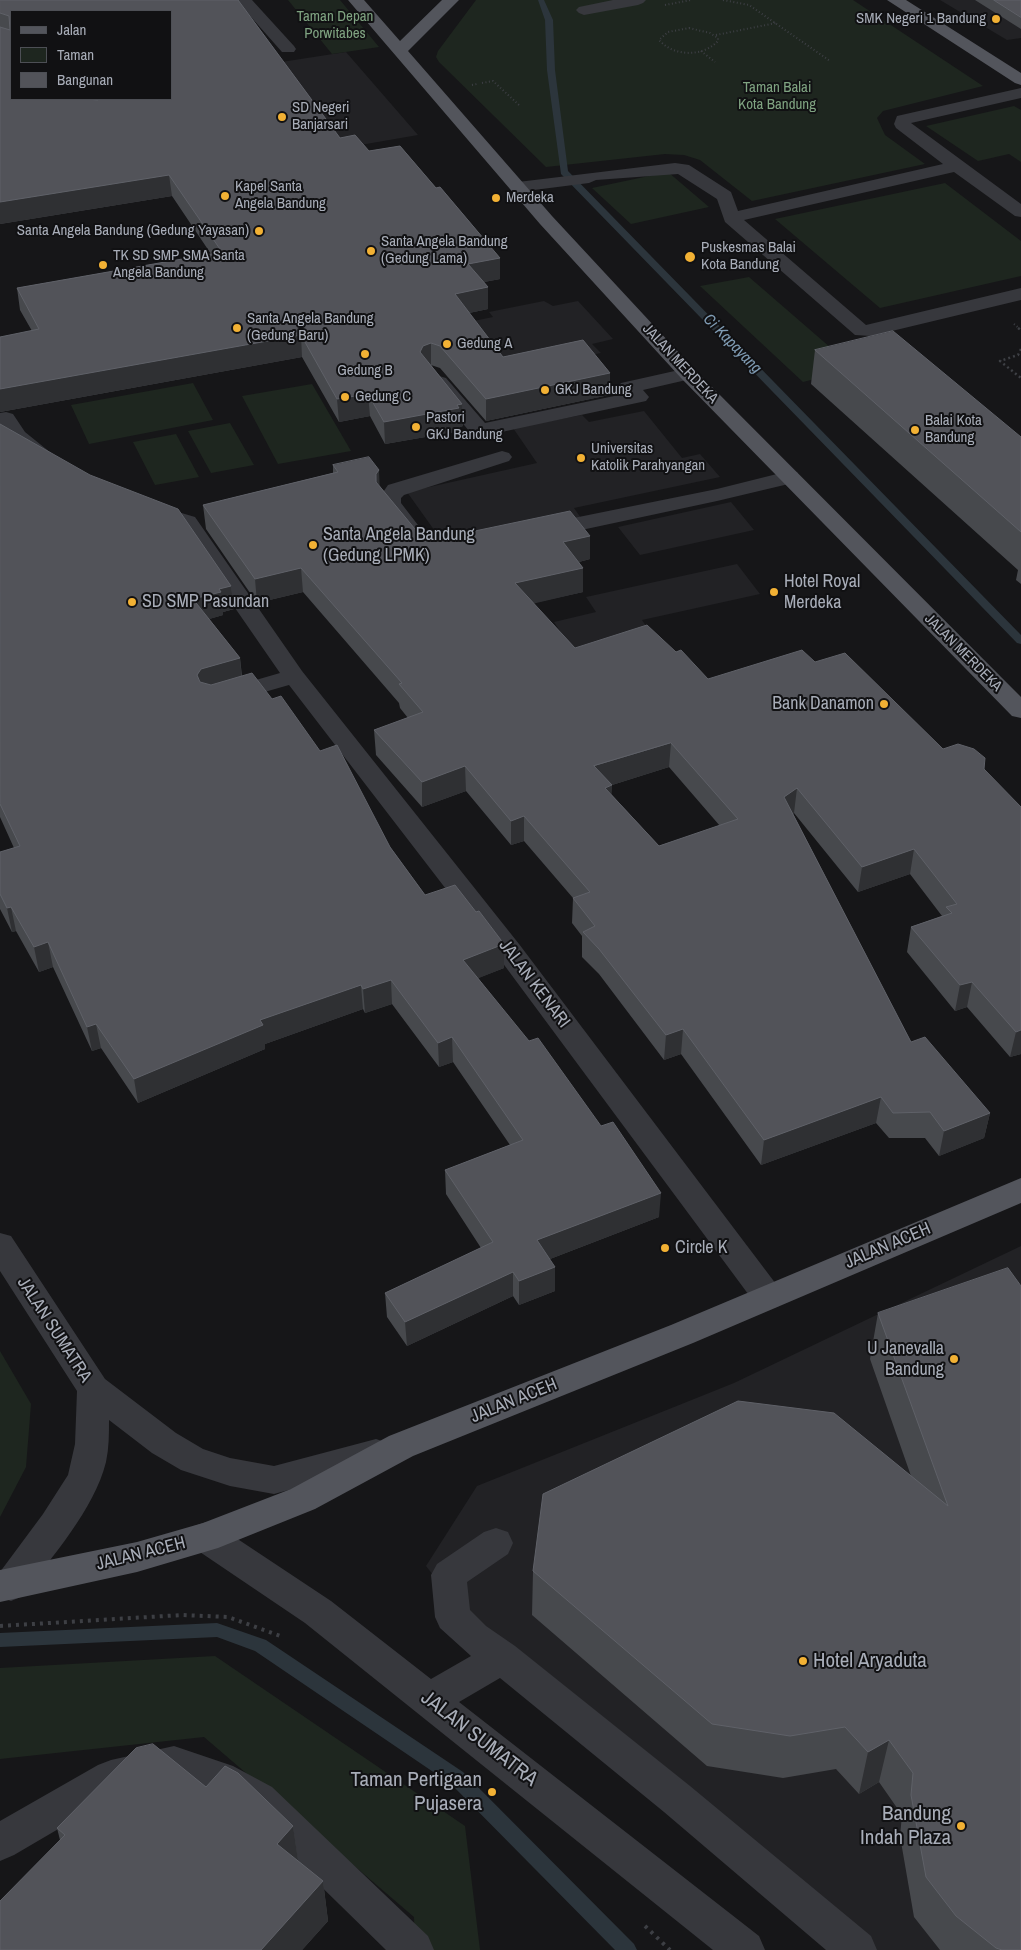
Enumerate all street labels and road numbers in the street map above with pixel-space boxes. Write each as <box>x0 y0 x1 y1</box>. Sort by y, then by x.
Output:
street label: JALAN MERDEKA <box>638 320 722 408</box>
street label: JALAN MERDEKA <box>920 610 1006 696</box>
street label: JALAN KENARI <box>494 936 574 1032</box>
street label: JALAN ACEH <box>842 1218 934 1274</box>
street label: JALAN SUMATRA <box>12 1273 96 1387</box>
street label: JALAN ACEH <box>468 1374 560 1428</box>
street label: JALAN ACEH <box>94 1533 188 1575</box>
street label: JALAN SUMATRA <box>416 1686 542 1792</box>

